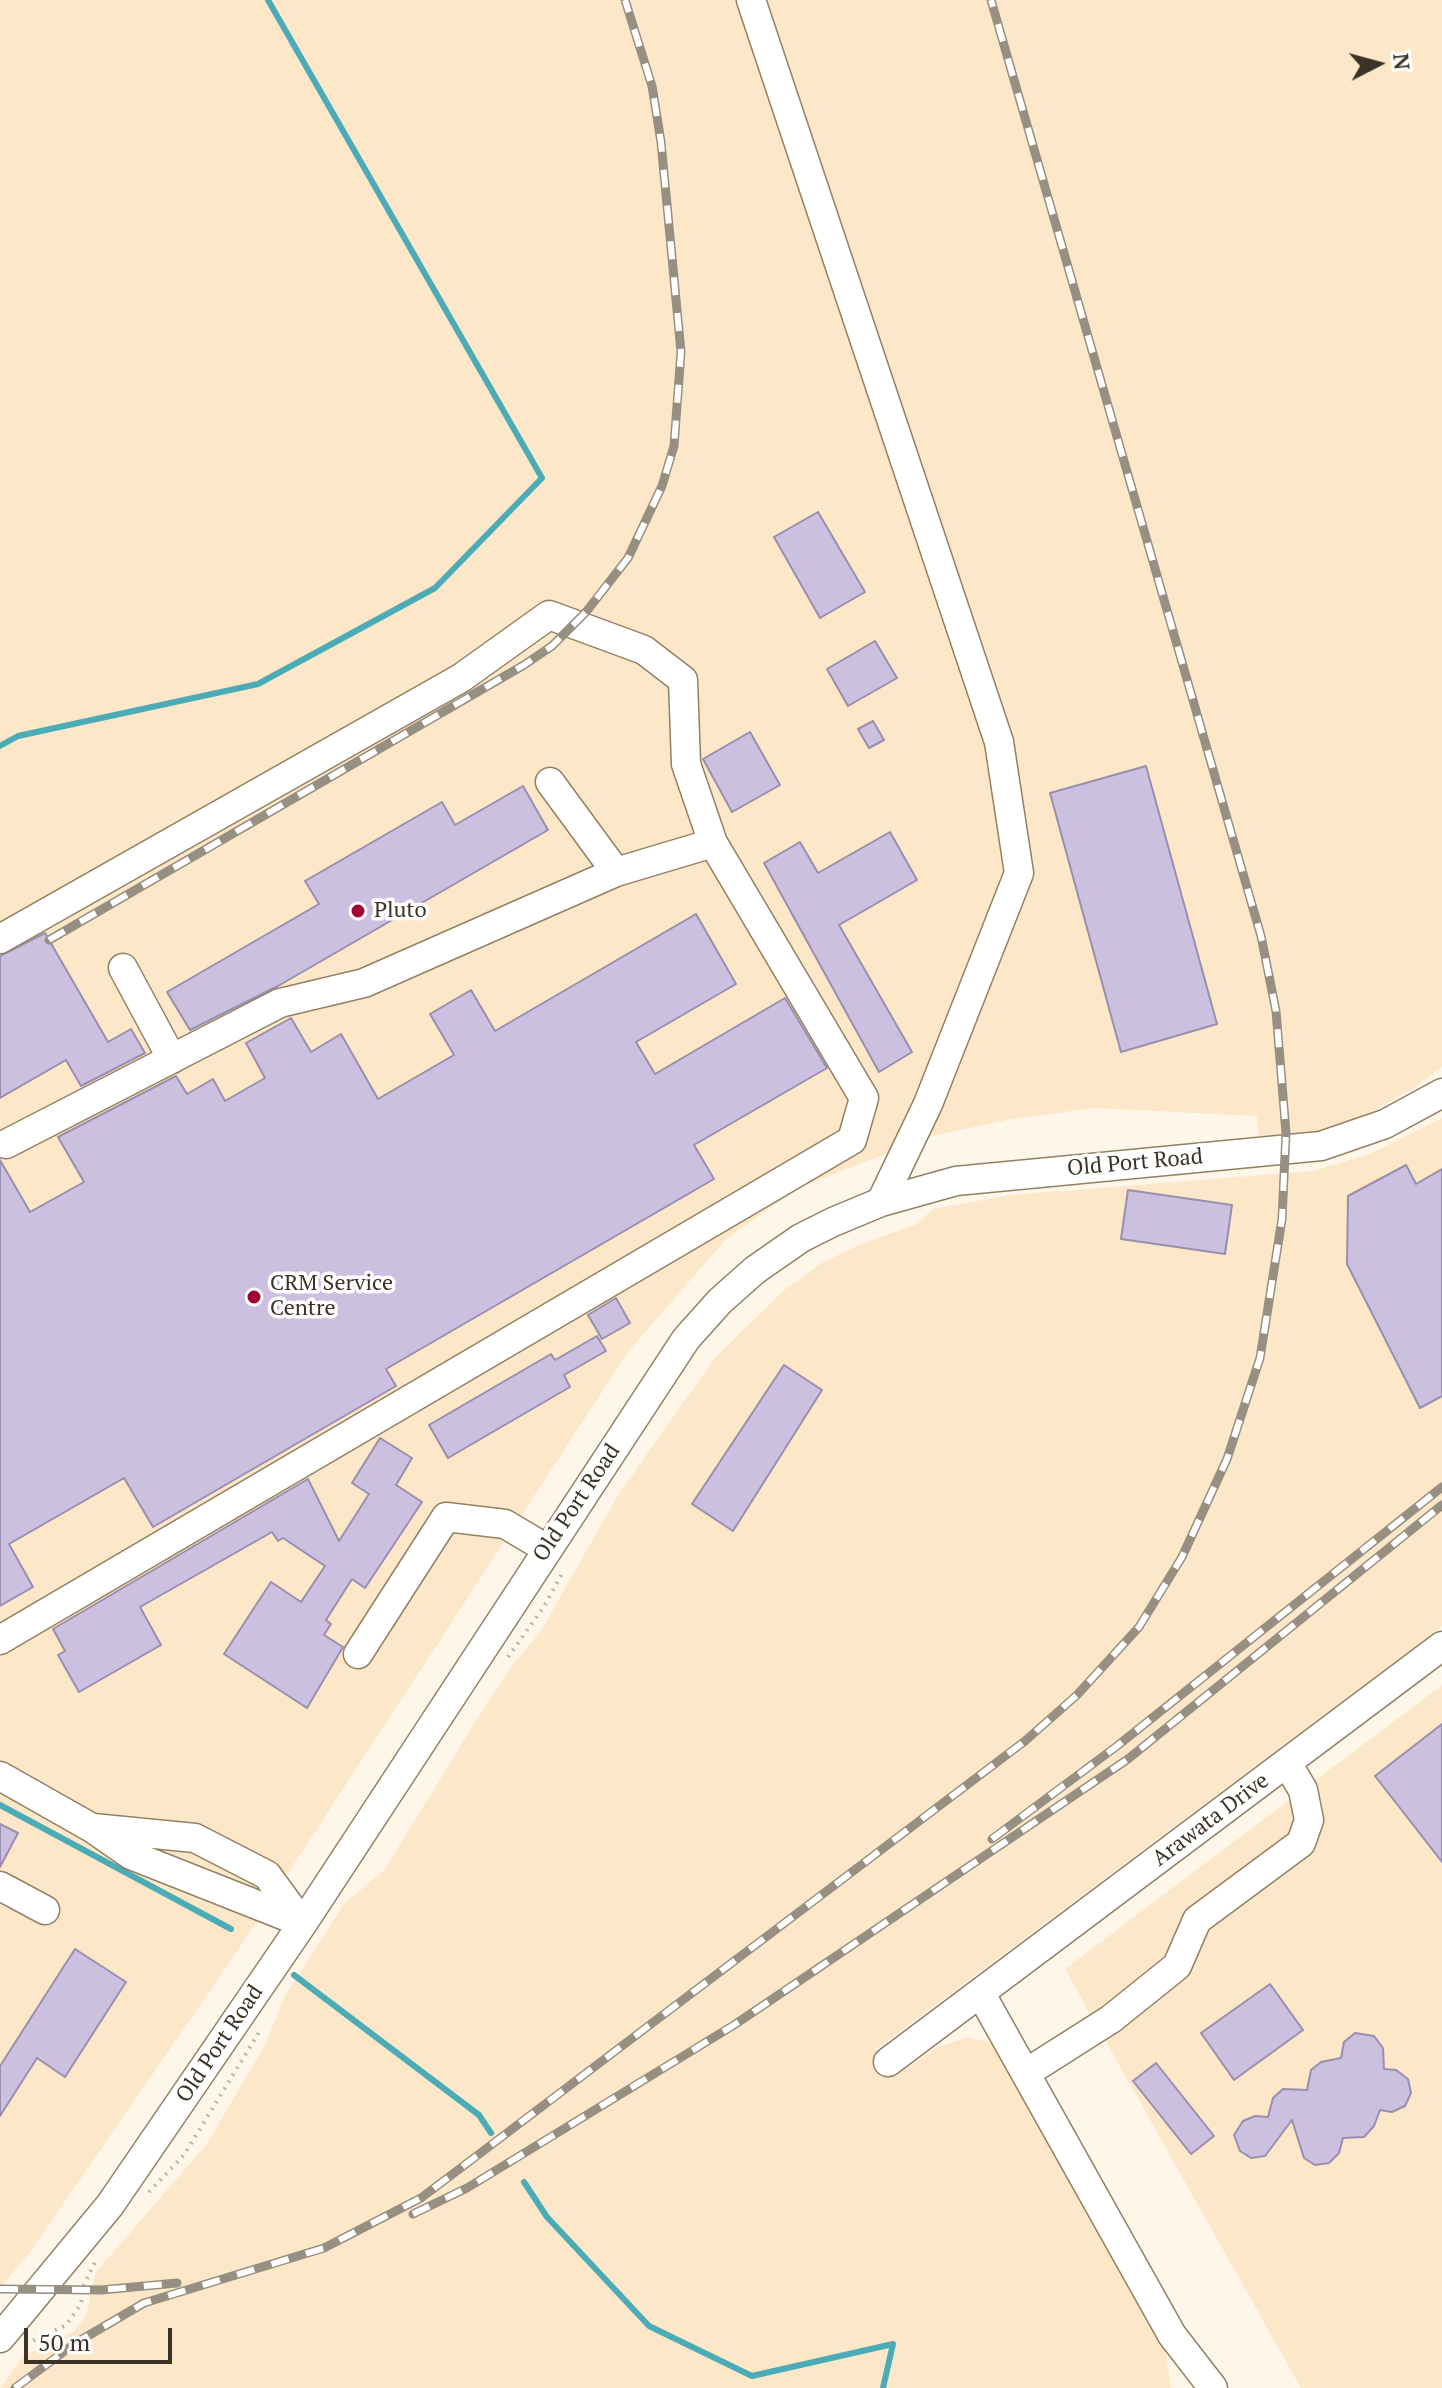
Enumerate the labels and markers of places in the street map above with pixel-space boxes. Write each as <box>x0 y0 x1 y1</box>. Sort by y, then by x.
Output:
place label: Pluto <box>374 898 427 924</box>
marker: Pluto <box>349 902 367 920</box>
place label: CRM Service Centre <box>270 1271 393 1322</box>
marker: CRM Service Centre <box>245 1288 263 1306</box>

